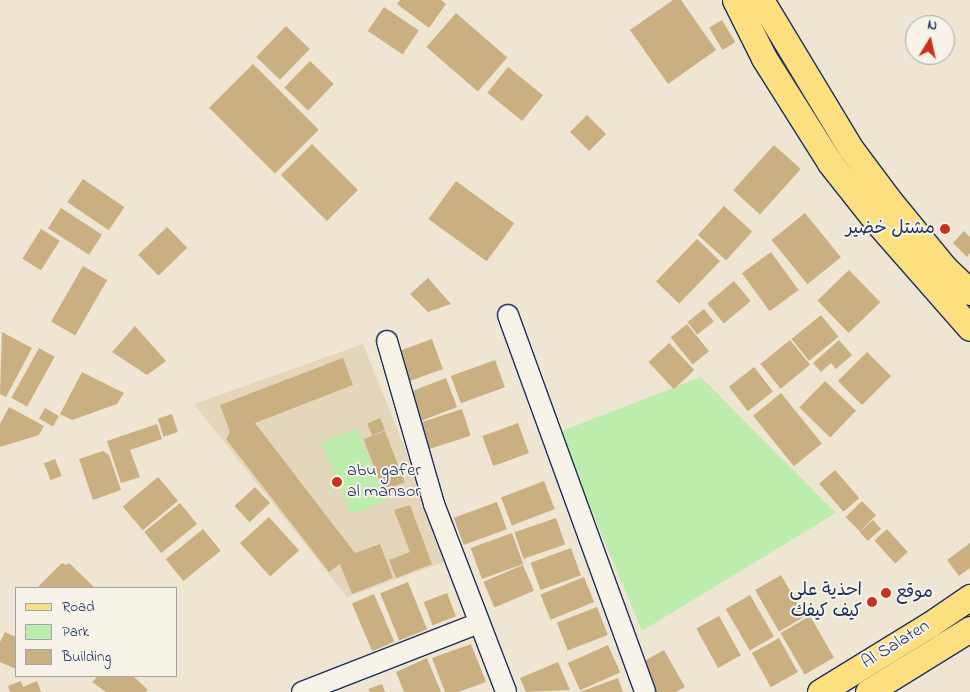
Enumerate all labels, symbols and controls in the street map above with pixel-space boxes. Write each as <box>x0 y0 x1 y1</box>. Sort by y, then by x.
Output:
north arrow <box>905 15 955 65</box>
text: N <box>926 15 939 37</box>
place label: مشتل خضير <box>846 218 935 240</box>
marker: مشتل خضير <box>939 223 951 235</box>
place label: abu gafer al mansor <box>347 461 421 504</box>
marker: abu gafer al mansor <box>331 476 343 488</box>
place label: احذية على كيف كيفك <box>789 581 862 624</box>
place label: موقع <box>896 582 933 604</box>
legend <box>15 587 178 677</box>
marker: موقع <box>880 587 892 599</box>
text: Road <box>62 596 95 618</box>
marker: احذية على كيف كيفك <box>866 596 878 608</box>
street label: Al Salaten <box>858 616 934 674</box>
text: Park <box>62 621 89 643</box>
text: Building <box>62 646 111 668</box>

